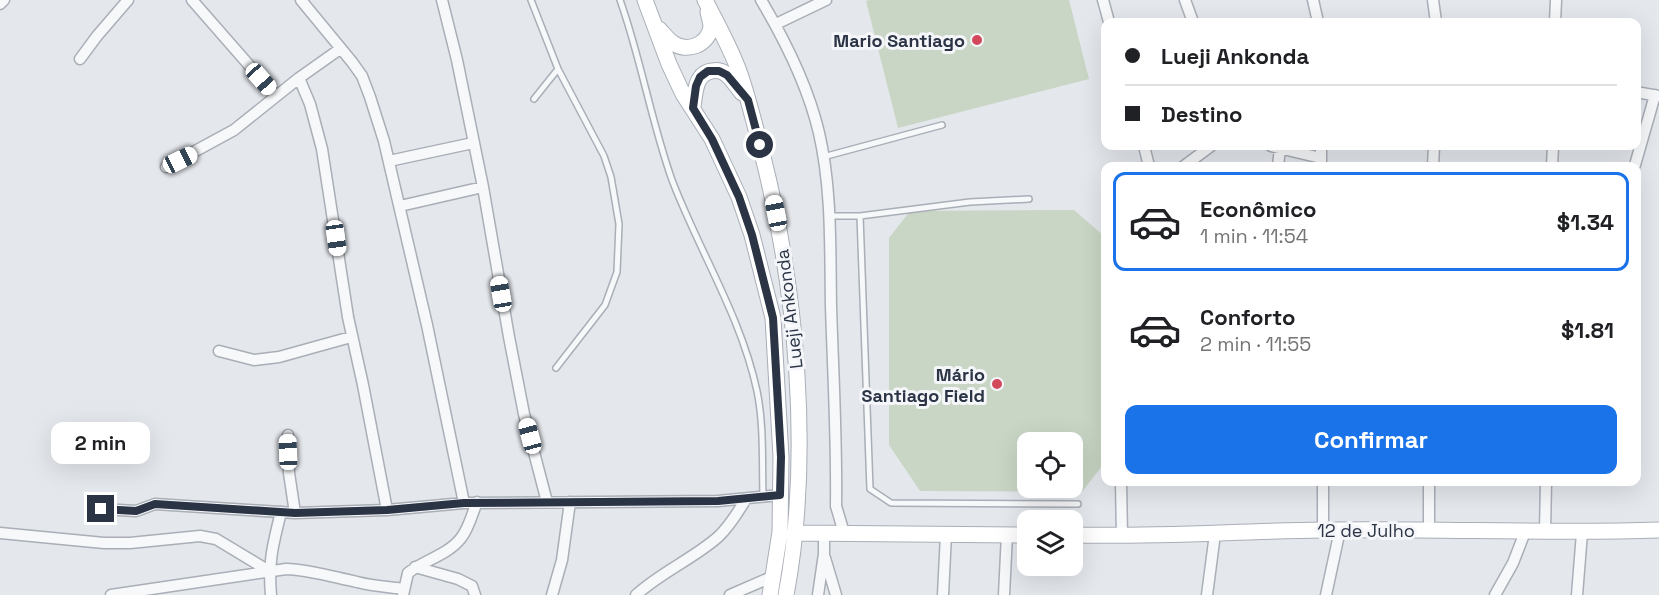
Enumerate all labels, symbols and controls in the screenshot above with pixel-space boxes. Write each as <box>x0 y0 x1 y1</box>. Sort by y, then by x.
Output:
place label: Mario Santiago <box>833 29 965 52</box>
marker: Mario Santiago <box>970 33 984 47</box>
text: Lueji Ankonda <box>1161 42 1309 70</box>
car <box>242 60 280 98</box>
text: Destino <box>1161 100 1243 128</box>
route start <box>746 131 773 158</box>
car <box>160 144 200 176</box>
car <box>764 194 788 232</box>
icon: car <box>1128 195 1182 249</box>
text: Econômico <box>1200 195 1317 223</box>
text: $1.34 <box>1557 208 1614 236</box>
car <box>325 219 347 257</box>
text: 1 min · 11:54 <box>1200 223 1308 249</box>
street label: Lueji Ankonda <box>770 248 808 370</box>
car <box>489 275 513 313</box>
icon: car <box>1128 303 1182 357</box>
text: Conforto <box>1200 303 1295 331</box>
text: $1.81 <box>1561 316 1614 344</box>
text: 2 min · 11:55 <box>1200 331 1311 357</box>
place label: Mário Santiago Field <box>862 363 985 407</box>
marker: Mário Santiago Field <box>990 377 1004 391</box>
button: Confirmar <box>1125 405 1617 474</box>
car <box>517 416 543 456</box>
callout: 2 min <box>51 422 150 464</box>
text: 2 min <box>75 430 126 456</box>
map controls <box>1017 432 1083 576</box>
button: locate <box>1017 432 1083 498</box>
car <box>278 434 298 470</box>
route end <box>87 495 114 522</box>
button: layers <box>1017 510 1083 576</box>
street label: 12 de Julho <box>1317 519 1415 542</box>

